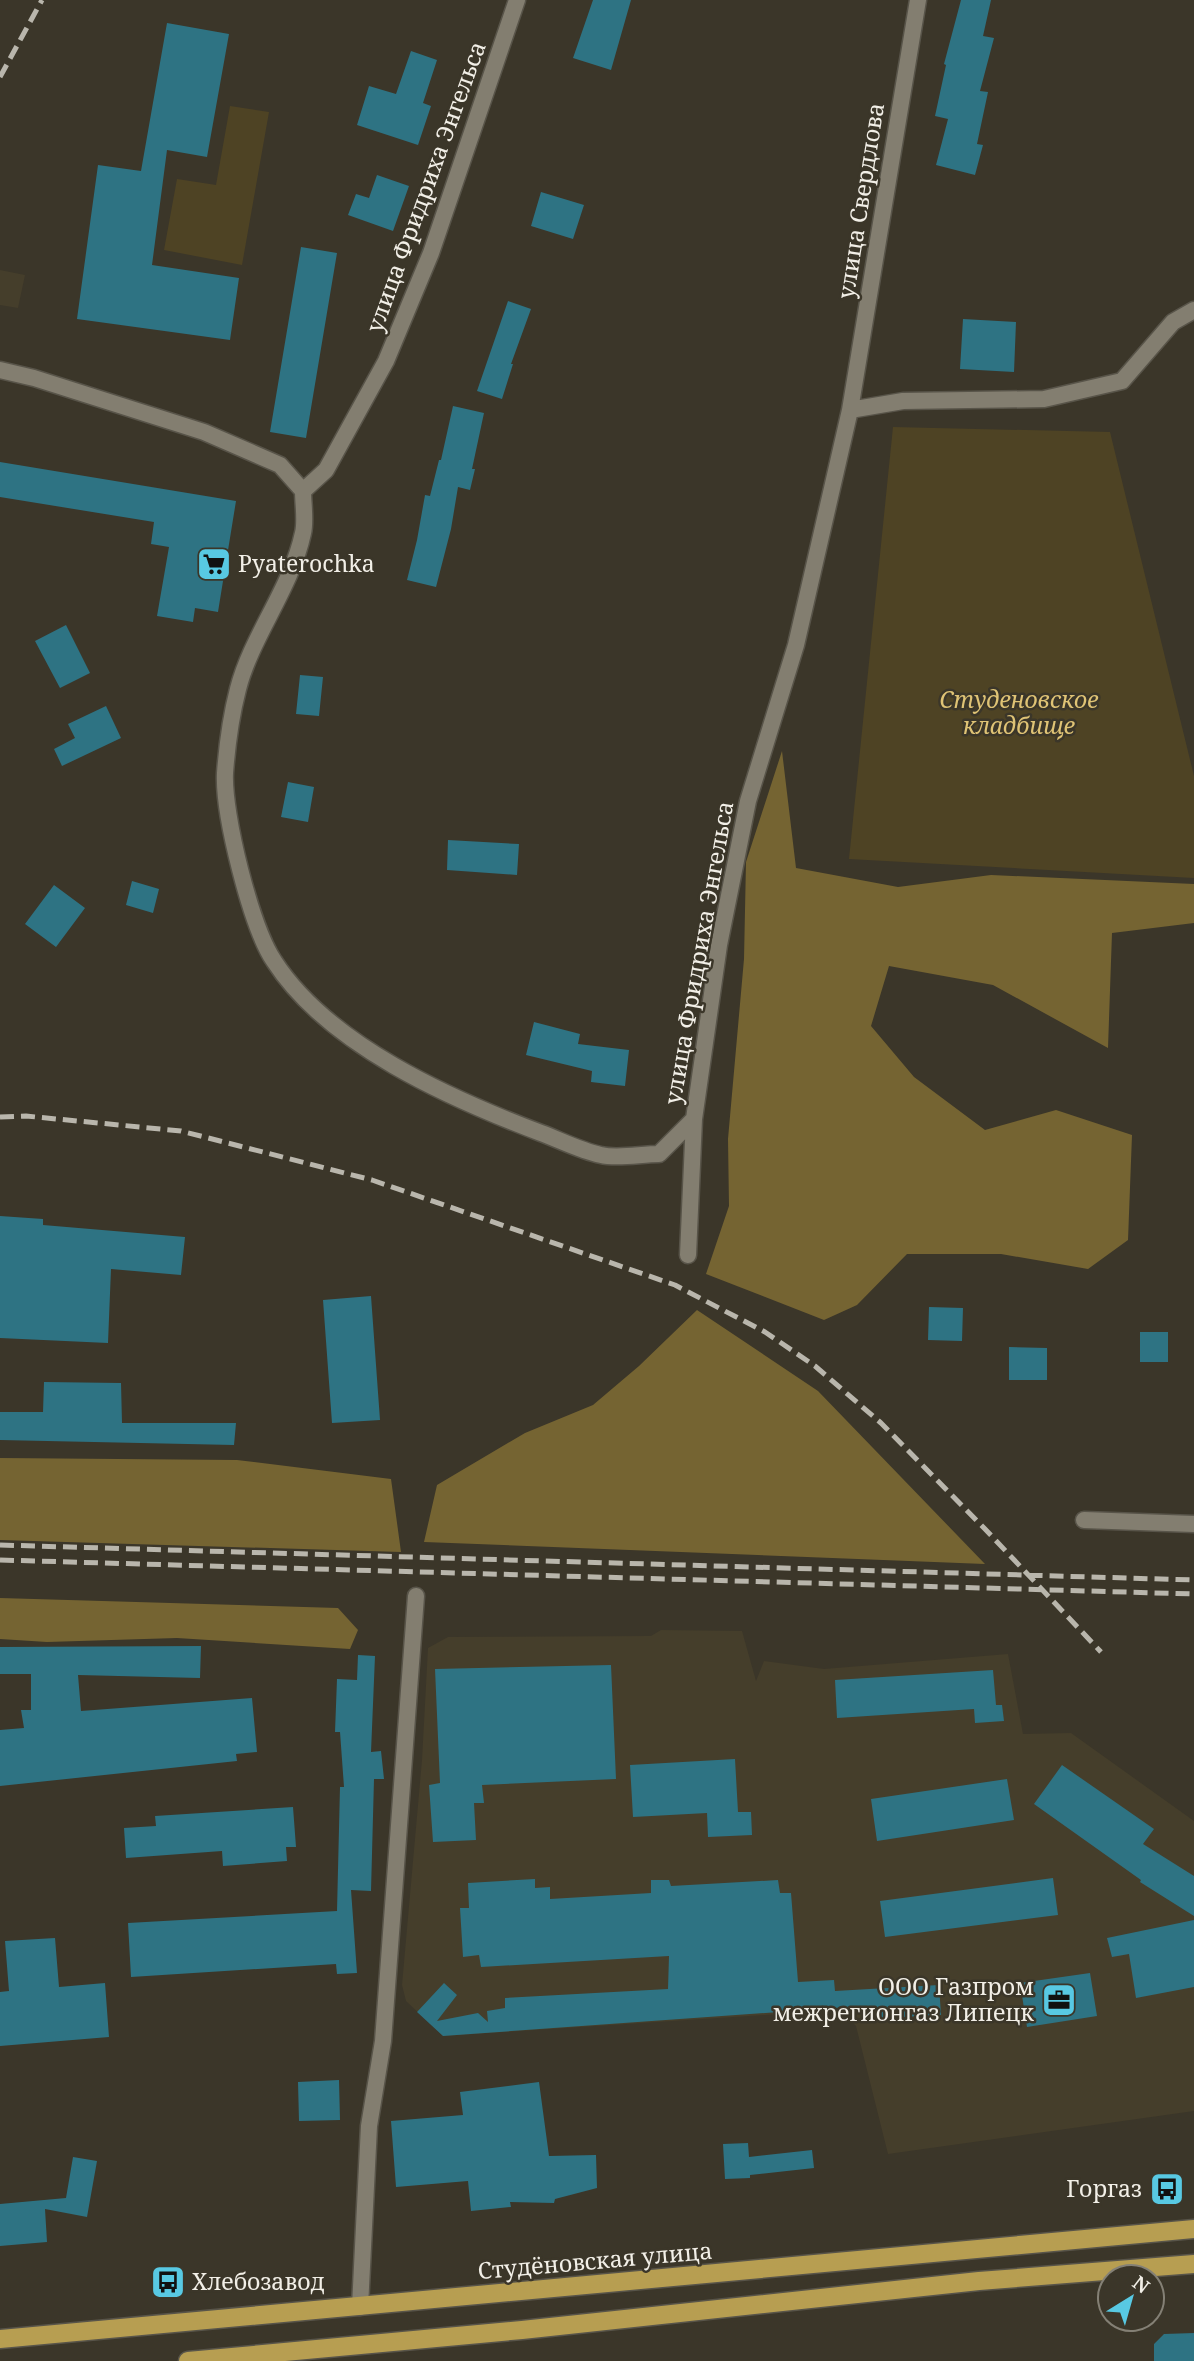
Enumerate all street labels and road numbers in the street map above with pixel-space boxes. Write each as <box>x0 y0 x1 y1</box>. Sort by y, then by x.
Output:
street label: улица Фридриха Энгельса <box>357 37 493 337</box>
street label: улица Свердлова <box>829 100 891 301</box>
street label: улица Фридриха Энгельса <box>656 799 740 1107</box>
street label: Студёновская улица <box>476 2234 714 2286</box>

